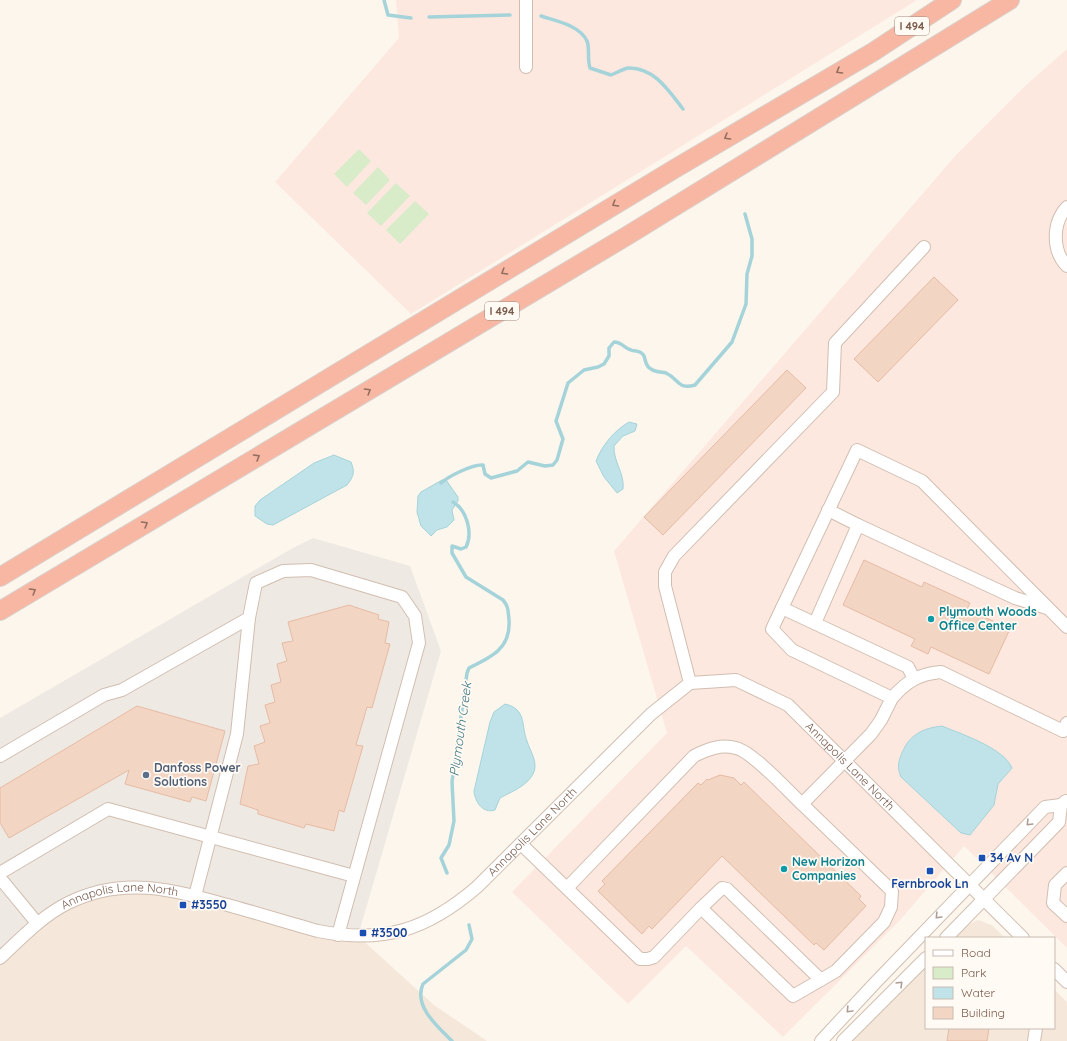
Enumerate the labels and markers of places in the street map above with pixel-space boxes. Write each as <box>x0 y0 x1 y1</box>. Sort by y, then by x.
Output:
place label: Plymouth Woods Office Center <box>939 604 1037 633</box>
marker: Plymouth Woods Office Center <box>926 614 936 624</box>
place label: Danfoss Power Solutions <box>154 760 241 789</box>
marker: Danfoss Power Solutions <box>141 770 151 780</box>
place label: 34 Av N <box>990 850 1033 865</box>
marker: 34 Av N <box>977 853 987 863</box>
place label: New Horizon Companies <box>792 854 865 883</box>
marker: New Horizon Companies <box>779 864 789 874</box>
marker: Fernbrook Ln <box>925 866 935 876</box>
place label: Fernbrook Ln <box>891 876 969 891</box>
place label: #3550 <box>191 897 227 912</box>
marker: #3550 <box>178 900 188 910</box>
place label: #3500 <box>371 925 407 940</box>
marker: #3500 <box>358 928 368 938</box>

